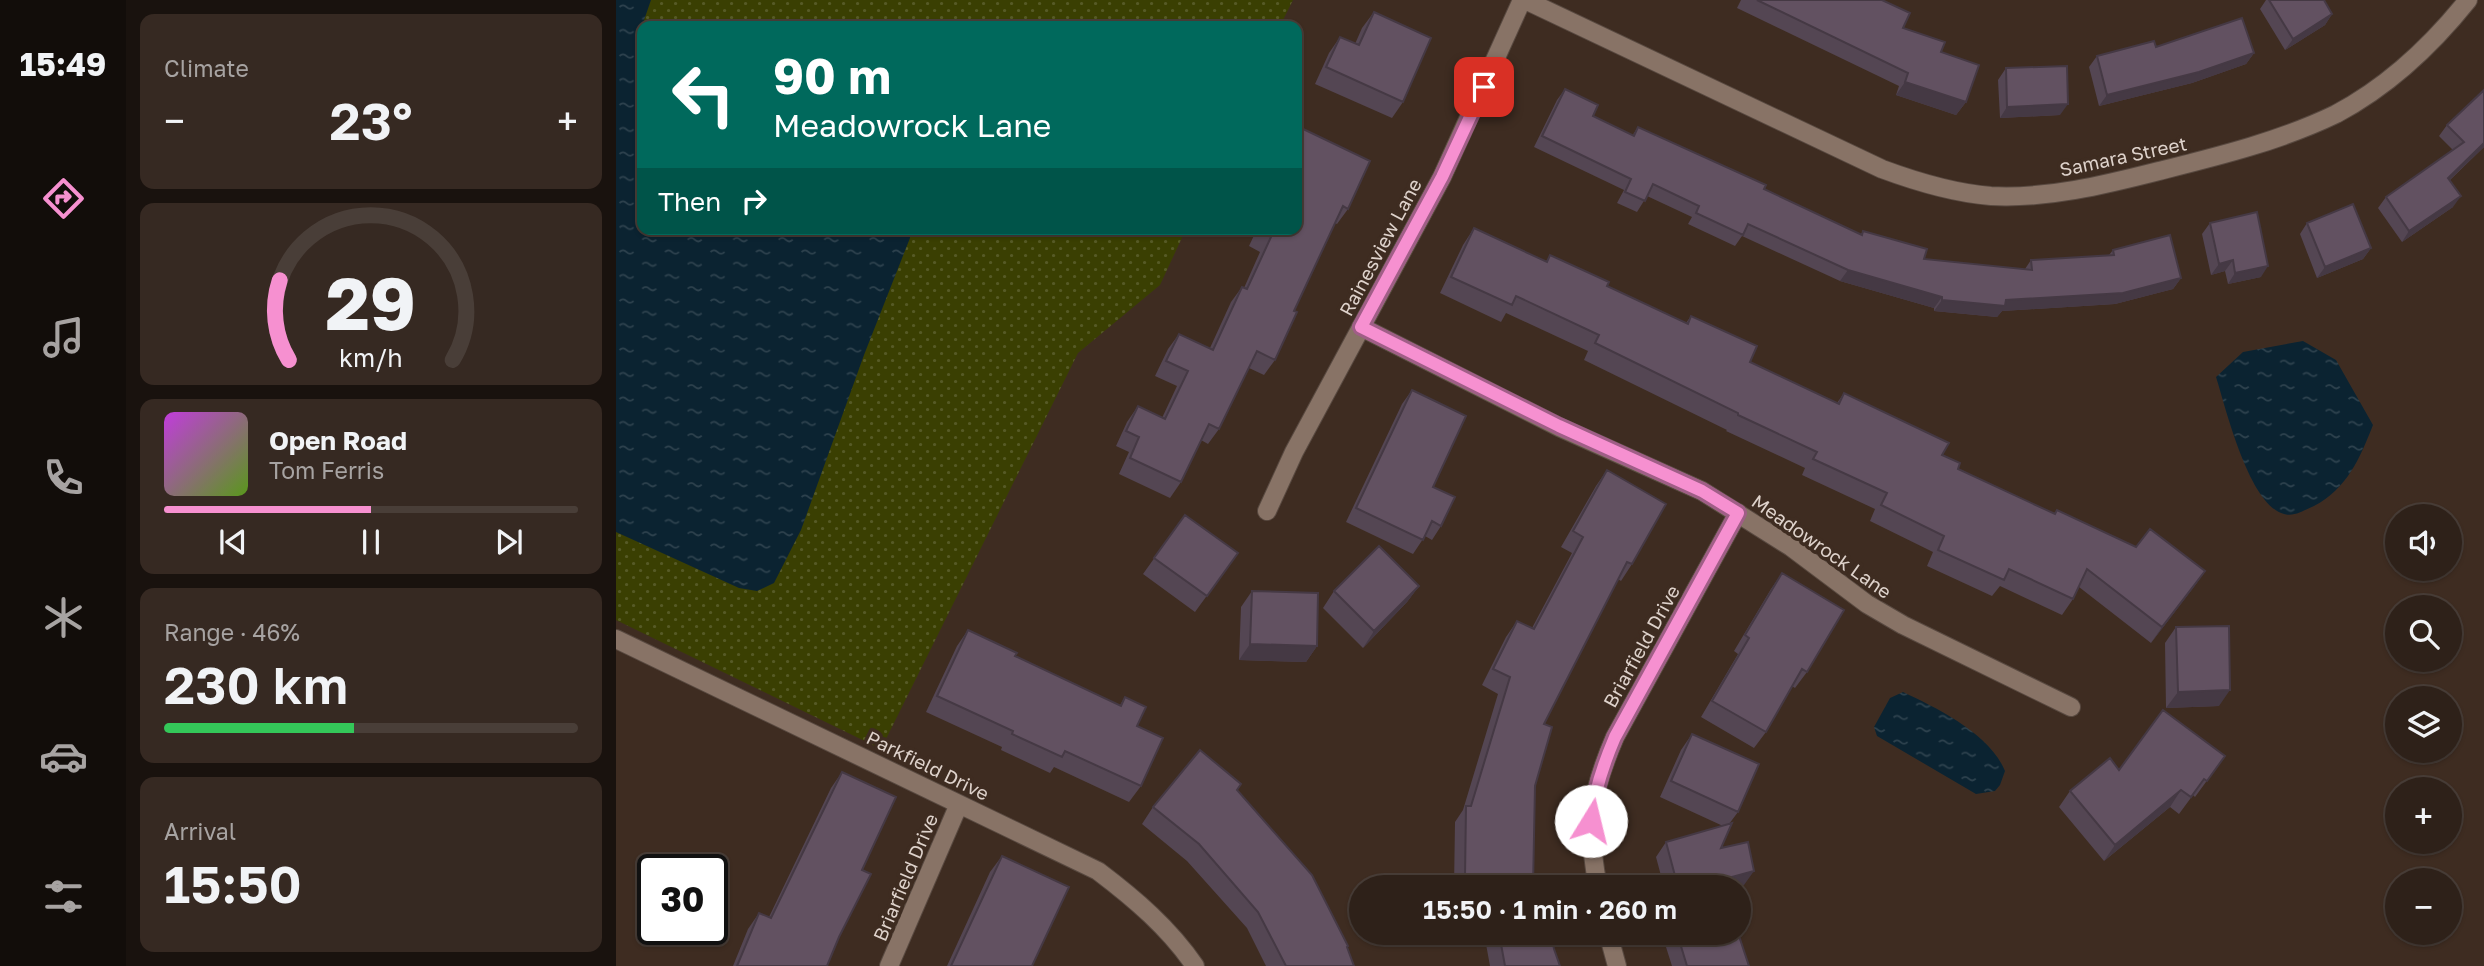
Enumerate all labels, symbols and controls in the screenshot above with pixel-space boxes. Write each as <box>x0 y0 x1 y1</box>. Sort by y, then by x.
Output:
text: 15:49 <box>20 45 106 83</box>
text: 90 m <box>773 46 891 105</box>
icon: left <box>658 49 749 140</box>
text: Climate <box>164 54 249 82</box>
pin <box>1454 57 1514 117</box>
icon: arrive <box>1465 68 1503 106</box>
text: 23° <box>330 89 412 151</box>
text: − <box>164 98 185 143</box>
text: + <box>557 98 578 143</box>
text: Meadowrock Lane <box>773 106 1051 144</box>
street label: Samara Street <box>2057 131 2189 181</box>
icon: directions <box>39 174 88 223</box>
street label: Rainesview Lane <box>1334 174 1426 320</box>
icon: right <box>735 182 773 220</box>
text: Then <box>658 186 721 217</box>
text: 29 <box>326 259 416 346</box>
icon: music <box>39 313 88 362</box>
text: km/h <box>339 342 403 373</box>
text: Open Road <box>269 425 407 456</box>
icon: phone <box>39 453 88 502</box>
text: Tom Ferris <box>269 456 384 484</box>
street label: Meadowrock Lane <box>1748 489 1896 603</box>
map controls <box>2385 504 2462 945</box>
button: sound <box>2385 504 2462 581</box>
icon: previous <box>214 523 252 561</box>
icon: pause <box>352 523 390 561</box>
icon: next <box>490 523 528 561</box>
street label: Briarfield Drive <box>1598 581 1684 711</box>
icon: climate <box>39 593 88 642</box>
button: search <box>2385 595 2462 672</box>
text: Range · 46% <box>164 618 300 646</box>
text: 230 km <box>164 653 348 715</box>
button: layers <box>2385 686 2462 763</box>
street label: Parkfield Drive <box>863 725 993 805</box>
icon: car <box>39 732 88 781</box>
button: + <box>2385 777 2462 854</box>
position arrow <box>1554 784 1628 858</box>
street label: Briarfield Drive <box>868 810 942 944</box>
text: Arrival <box>164 817 236 845</box>
text: 15:50 <box>164 852 302 914</box>
speed limit sign: 30 <box>637 854 728 945</box>
button: − <box>2385 868 2462 945</box>
icon: filters <box>39 872 88 921</box>
text: 15:50 · 1 min · 260 m <box>1423 894 1677 925</box>

